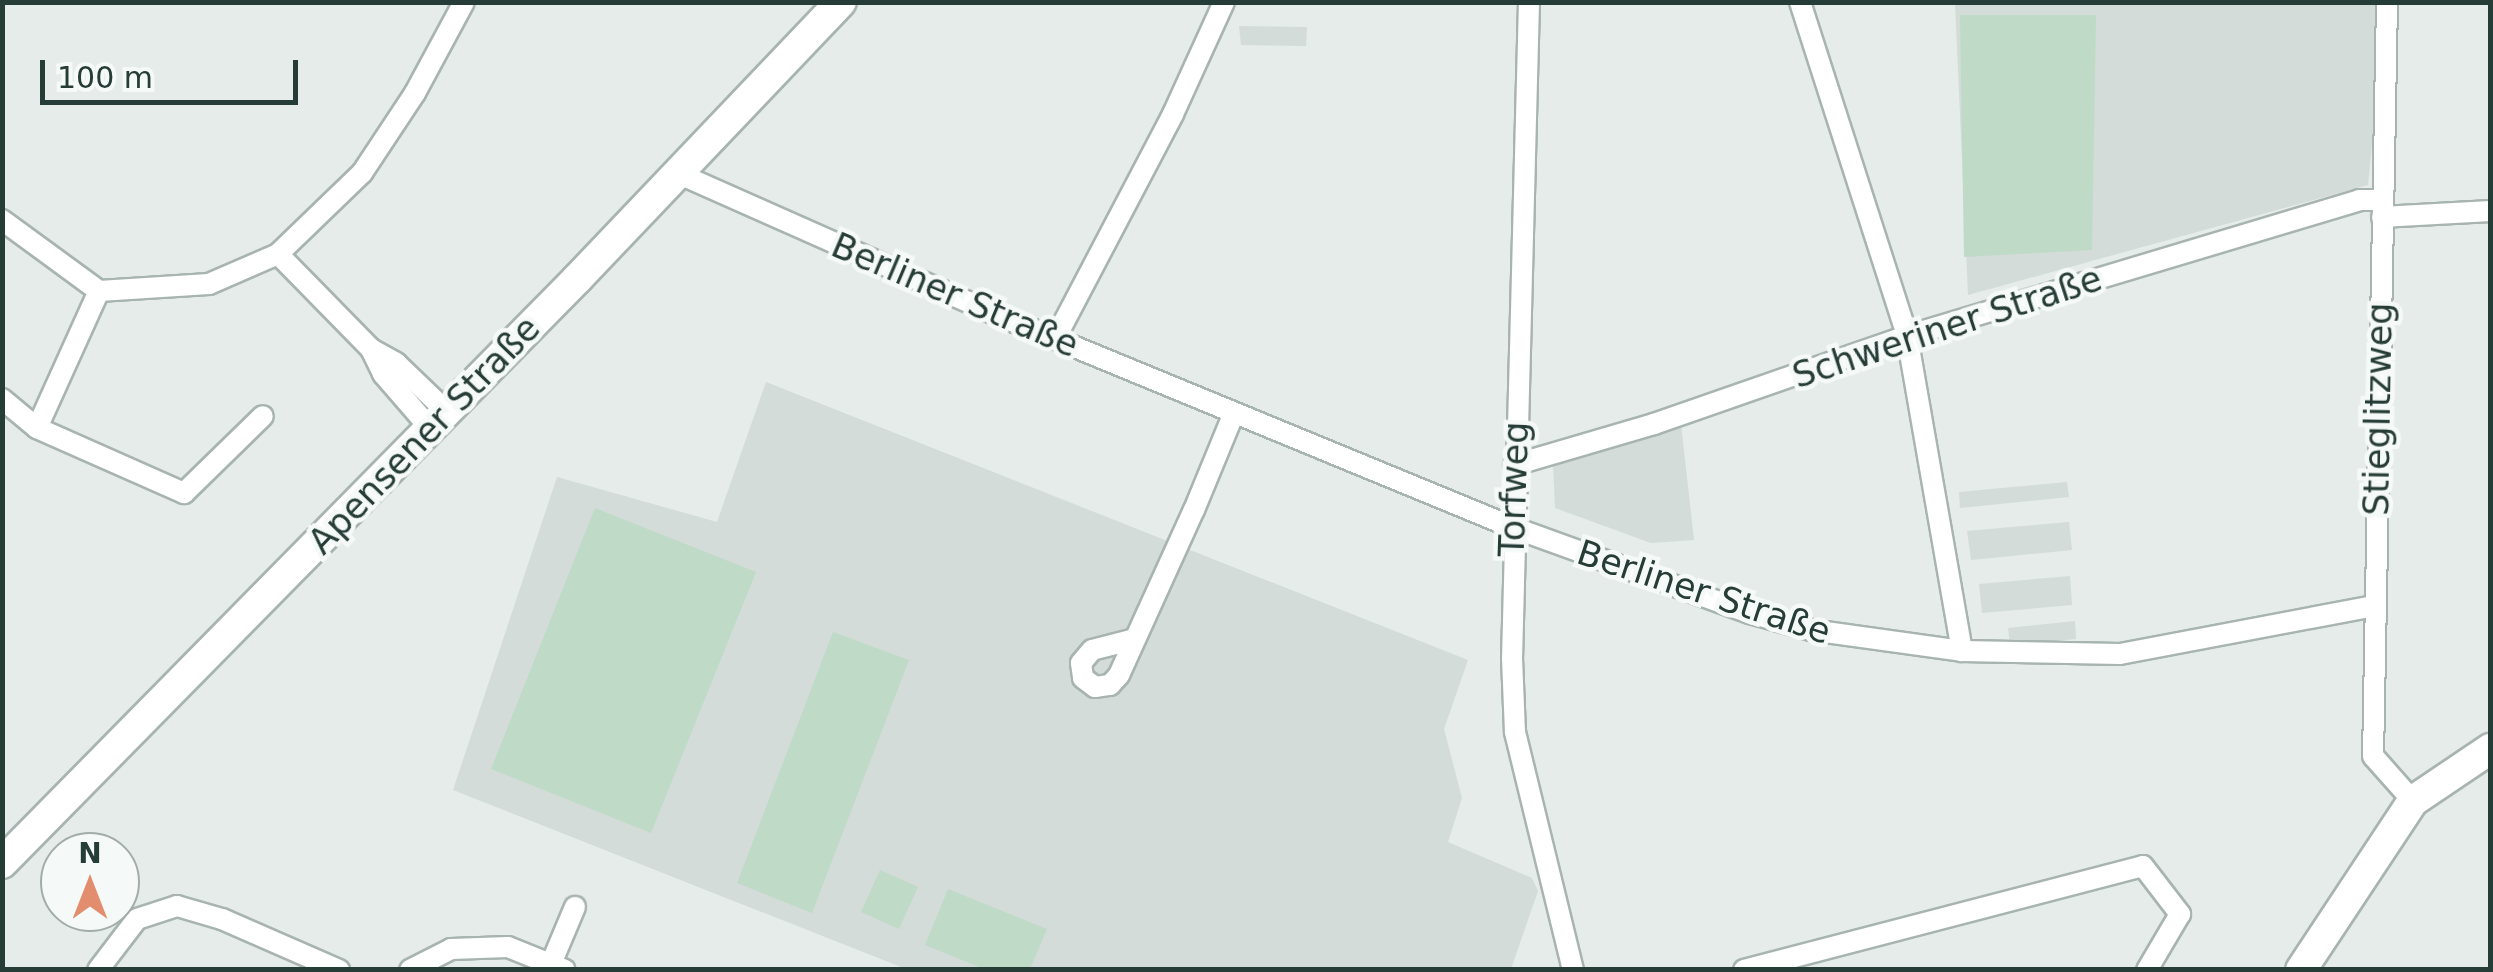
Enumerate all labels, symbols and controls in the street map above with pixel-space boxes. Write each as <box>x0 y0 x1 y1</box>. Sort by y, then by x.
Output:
scale bar <box>45 40 302 102</box>
text: 100 m <box>57 60 153 95</box>
street label: Berliner Straße <box>825 224 1085 366</box>
street label: Schweriner Straße <box>1787 257 2107 397</box>
street label: Stieglitzweg <box>2355 302 2401 516</box>
street label: Apensener Straße <box>300 307 548 563</box>
street label: Torfweg <box>1491 421 1537 557</box>
street label: Berliner Straße <box>1572 531 1836 653</box>
north arrow <box>40 832 140 932</box>
text: N <box>78 837 102 870</box>

